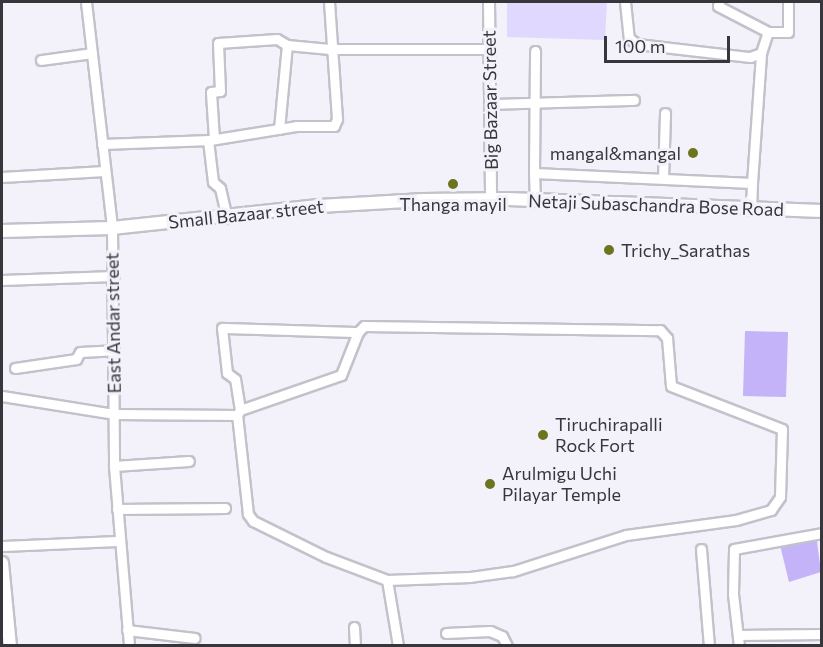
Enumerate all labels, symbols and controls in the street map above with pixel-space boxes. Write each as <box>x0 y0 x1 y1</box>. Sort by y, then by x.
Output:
scale bar <box>607 24 733 62</box>
street label: Big Bazaar Street <box>478 30 502 170</box>
text: 100 m <box>615 35 665 57</box>
place label: mangal&mangal <box>550 142 681 164</box>
marker: mangal&mangal <box>686 146 700 160</box>
marker: Thanga mayil <box>446 177 460 191</box>
street label: Netaji Subaschandra Bose Road <box>528 190 784 220</box>
place label: Thanga mayil <box>399 193 507 215</box>
street label: Small Bazaar street <box>167 195 325 233</box>
place label: Trichy_Sarathas <box>621 239 750 261</box>
marker: Trichy_Sarathas <box>602 243 616 257</box>
street label: East Andar street <box>101 252 125 394</box>
place label: Tiruchirapalli Rock Fort <box>555 414 663 456</box>
marker: Tiruchirapalli Rock Fort <box>536 428 550 442</box>
place label: Arulmigu Uchi Pilayar Temple <box>502 463 621 506</box>
marker: Arulmigu Uchi Pilayar Temple <box>483 477 497 491</box>

